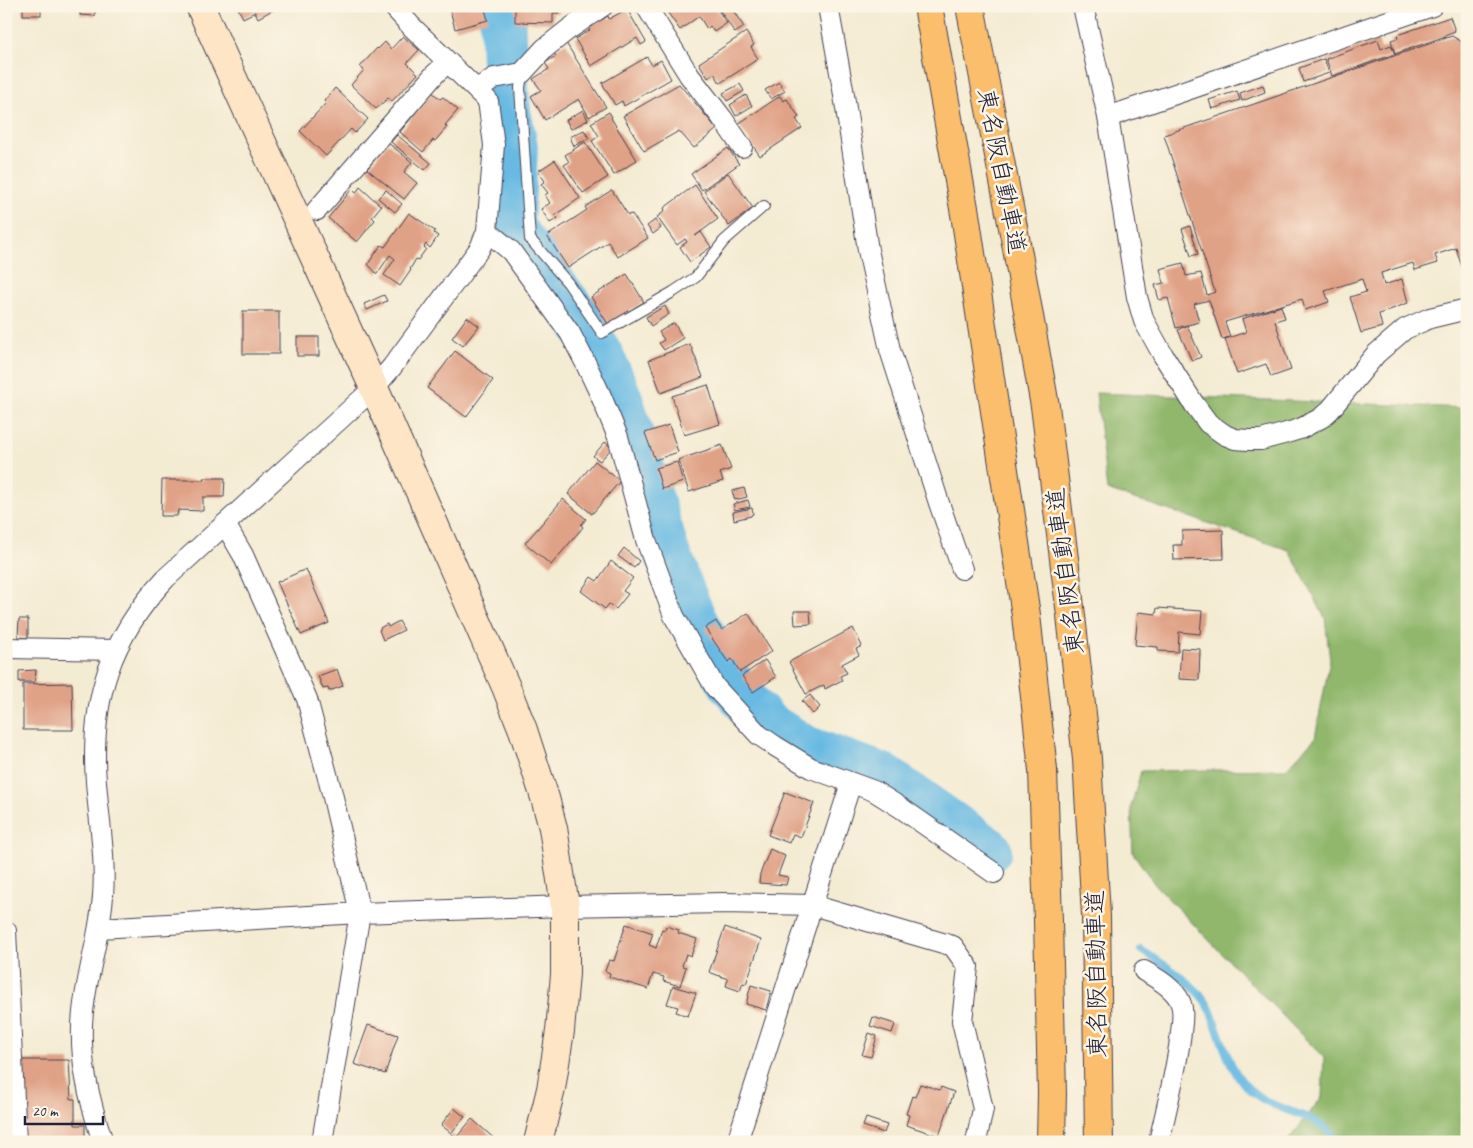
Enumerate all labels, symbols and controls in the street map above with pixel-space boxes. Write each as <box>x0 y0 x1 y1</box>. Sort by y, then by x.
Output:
street label: 東名阪自動車道 <box>971 86 1033 256</box>
street label: 東名阪自動車道 <box>1040 486 1090 656</box>
street label: 東名阪自動車道 <box>1080 890 1112 1058</box>
scale bar <box>25 1093 102 1125</box>
text: 20 m <box>32 1102 59 1121</box>

